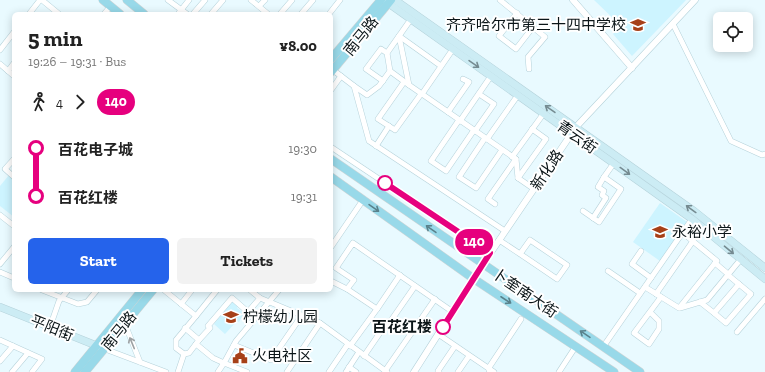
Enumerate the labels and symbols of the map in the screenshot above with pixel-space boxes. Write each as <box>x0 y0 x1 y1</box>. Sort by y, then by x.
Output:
street label: 南马路 <box>340 13 382 59</box>
place label: 齐齐哈尔市第三十四中学校 <box>446 16 626 34</box>
school or university icon: 齐齐哈尔市第三十四中学校 <box>629 16 647 34</box>
one-way arrow <box>468 60 479 68</box>
one-way arrow <box>545 105 556 113</box>
street label: 青云街 <box>553 117 601 157</box>
street label: 新化路 <box>527 146 567 194</box>
one-way arrow <box>620 167 631 175</box>
unlabelled marker <box>377 175 393 191</box>
one-way arrow <box>369 204 380 212</box>
one-way arrow <box>685 205 696 213</box>
school or university icon: 永裕小学 <box>651 223 669 241</box>
place label: 永裕小学 <box>672 223 732 241</box>
one-way arrow <box>426 225 437 233</box>
line badge: 140 <box>451 229 497 255</box>
one-way arrow <box>724 245 734 254</box>
street label: 卜奎南大街 <box>489 265 561 321</box>
one-way arrow <box>501 296 512 304</box>
street label: 南马路 <box>98 308 140 354</box>
school or university icon: 柠檬幼儿园 <box>222 308 240 326</box>
place label: 柠檬幼儿园 <box>243 308 318 326</box>
street label: 平阳街 <box>28 311 76 345</box>
place label: 百花红楼 <box>372 318 432 336</box>
marker: 百花红楼 <box>435 319 451 335</box>
one-way arrow <box>579 330 590 338</box>
one-way arrow <box>128 338 136 350</box>
public building icon: 火电社区 <box>231 347 249 365</box>
place label: 火电社区 <box>252 347 312 365</box>

